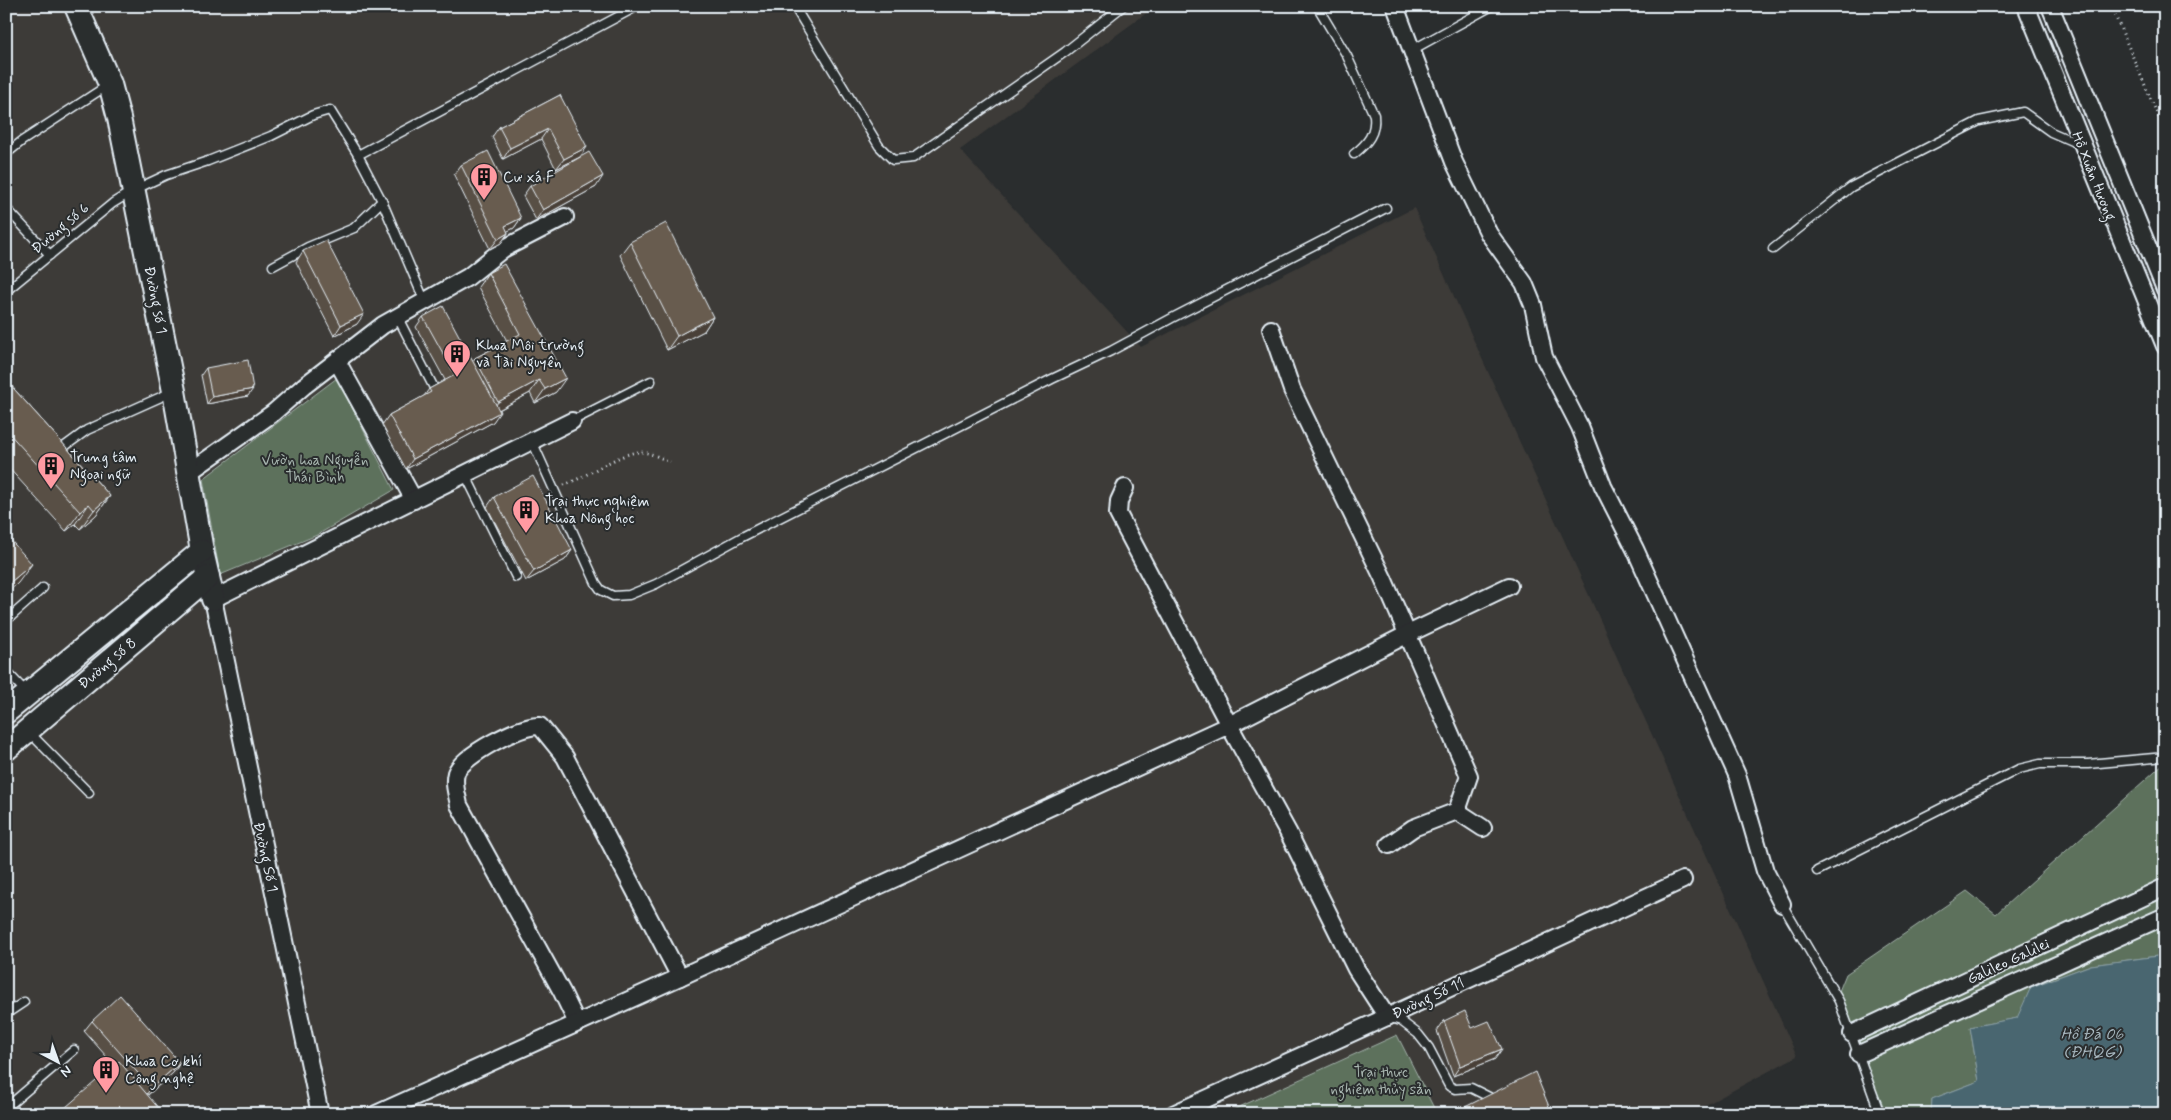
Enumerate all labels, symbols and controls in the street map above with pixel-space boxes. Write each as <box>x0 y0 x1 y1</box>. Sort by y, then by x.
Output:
street label: Hồ Xuân Hương <box>2065 129 2120 224</box>
building icon: Cư xá F <box>469 162 499 201</box>
place label: Cư xá F <box>503 168 554 188</box>
street label: Đường số 6 <box>28 199 95 260</box>
street label: Đường số 1 <box>138 265 171 336</box>
place label: Khoa Môi trường và Tài Nguyên <box>476 336 584 374</box>
building icon: Khoa Môi trường và Tài Nguyên <box>442 339 472 378</box>
place label: Trung tâm Ngoại ngữ <box>70 448 137 486</box>
building icon: Trung tâm Ngoại ngữ <box>36 451 66 490</box>
park label: Vườn hoa Nguyễn Thái Bình <box>262 451 368 488</box>
place label: Trại thực nghiệm Khoa Nông học <box>545 492 649 530</box>
building icon: Trại thực nghiệm Khoa Nông học <box>511 495 541 534</box>
street label: Đường số 8 <box>74 633 142 695</box>
street label: Đường Số 1 <box>247 820 282 894</box>
street label: Galileo Galilei <box>1964 934 2053 990</box>
street label: Đường Số 11 <box>1389 973 1468 1025</box>
water label: Hồ Đá 06 (ĐHQG) <box>2061 1024 2124 1063</box>
north arrow <box>32 1038 82 1088</box>
place label: Khoa Cơ khí Công nghệ <box>125 1052 202 1090</box>
building icon: Khoa Cơ khí Công nghệ <box>91 1055 121 1094</box>
text: N <box>56 1061 75 1081</box>
park label: Trại thực nghiệm thủy sản <box>1330 1063 1432 1101</box>

